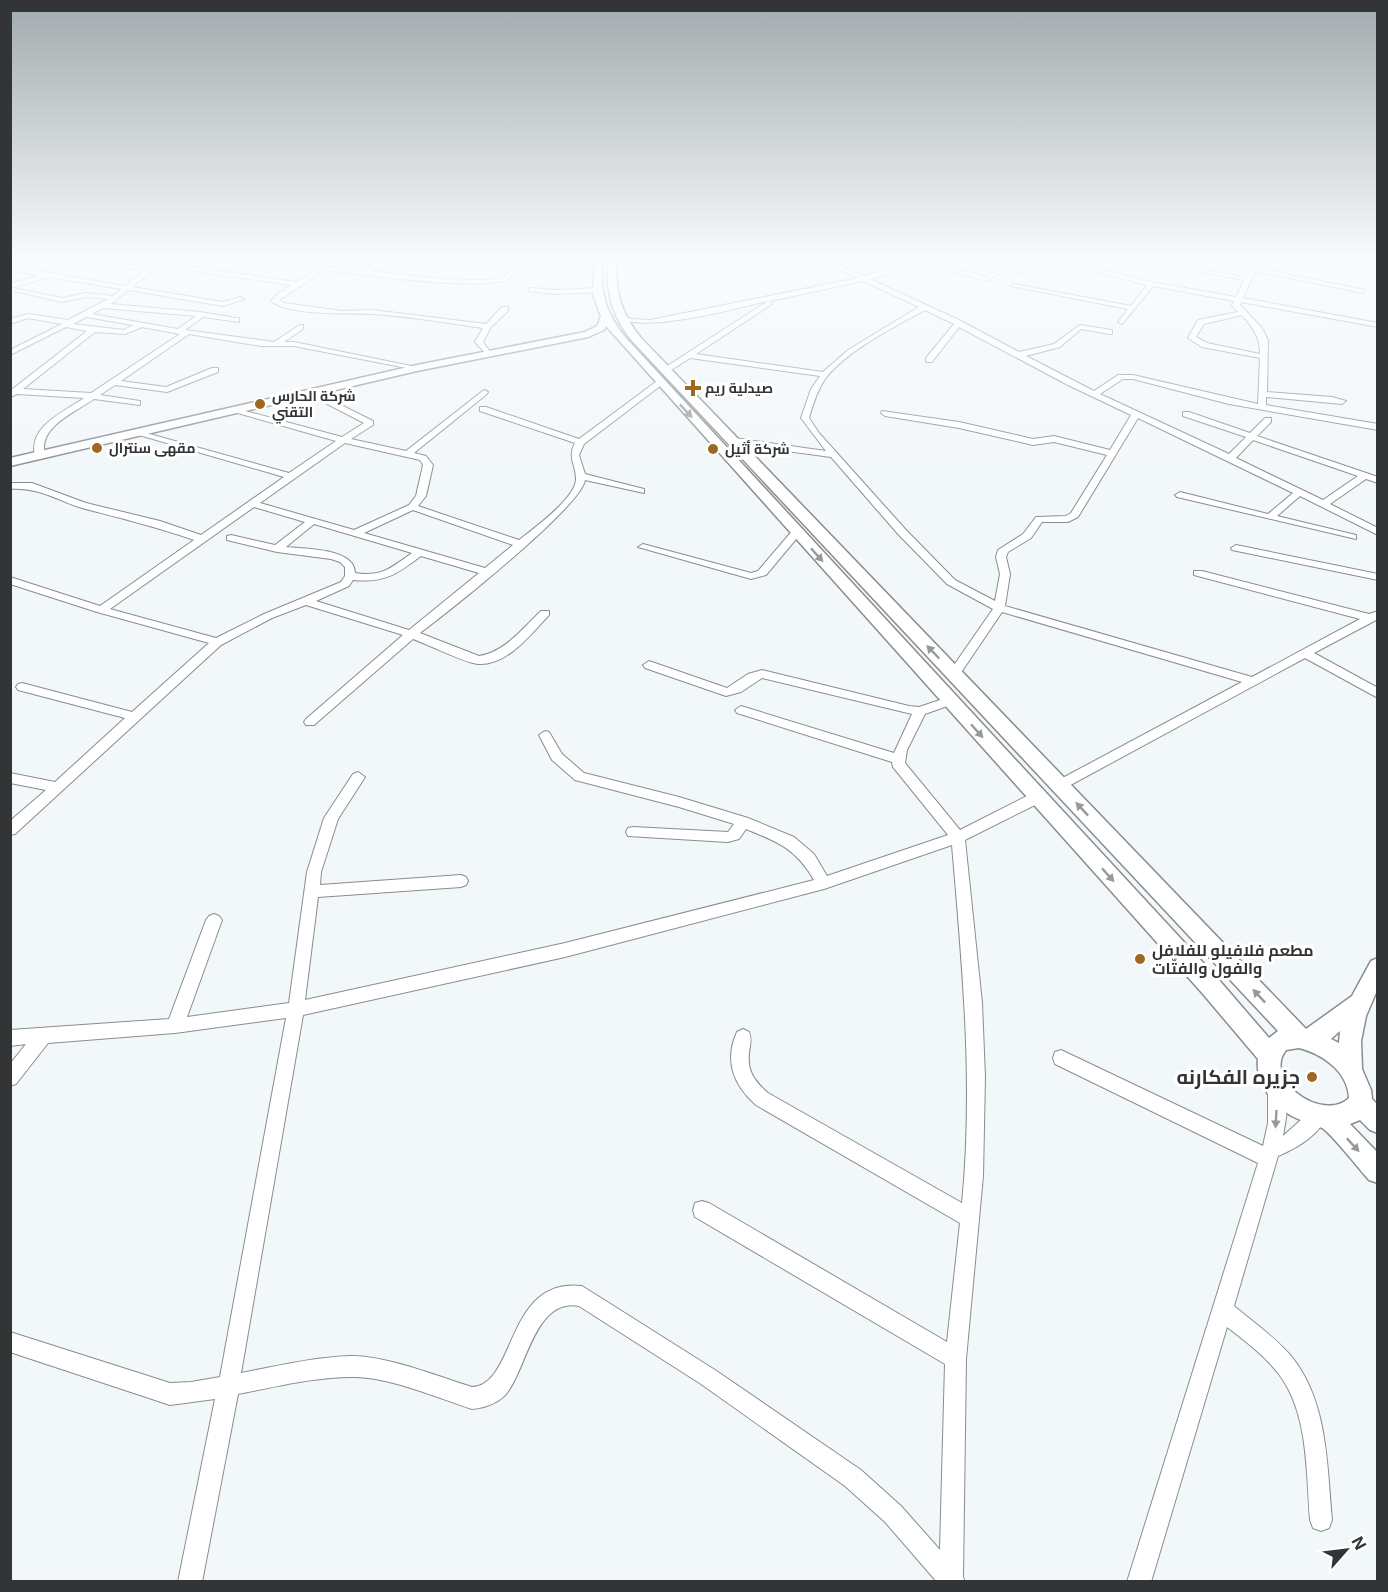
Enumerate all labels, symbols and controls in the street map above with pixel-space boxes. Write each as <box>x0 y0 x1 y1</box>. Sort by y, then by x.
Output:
place label: صيدلية ريم <box>705 379 773 398</box>
marker: صيدلية ريم <box>686 381 700 395</box>
place label: شركة الحارس التقني <box>272 387 356 424</box>
marker: شركة الحارس التقني <box>253 397 267 411</box>
one-way arrow <box>679 404 693 419</box>
place label: مقهى سنترال <box>109 439 195 457</box>
place label: شركة أثيل <box>725 440 790 458</box>
marker: مقهى سنترال <box>90 441 104 455</box>
marker: شركة أثيل <box>706 442 720 456</box>
one-way arrow <box>810 548 824 562</box>
one-way arrow <box>927 645 940 660</box>
one-way arrow <box>970 723 983 738</box>
one-way arrow <box>1075 801 1089 816</box>
one-way arrow <box>1101 867 1114 882</box>
place label: مطعم فلافيلو للفلافل والفول والفتّات <box>1152 940 1314 978</box>
marker: مطعم فلافيلو للفلافل والفول والفتّات <box>1133 952 1147 966</box>
one-way arrow <box>1253 989 1266 1004</box>
place label: جزيره الفكارنه <box>1176 1065 1300 1089</box>
marker: جزيره الفكارنه <box>1305 1070 1319 1084</box>
one-way arrow <box>1272 1110 1281 1129</box>
one-way arrow <box>1346 1137 1360 1152</box>
north arrow <box>1316 1520 1376 1580</box>
text: N <box>1348 1533 1371 1553</box>

